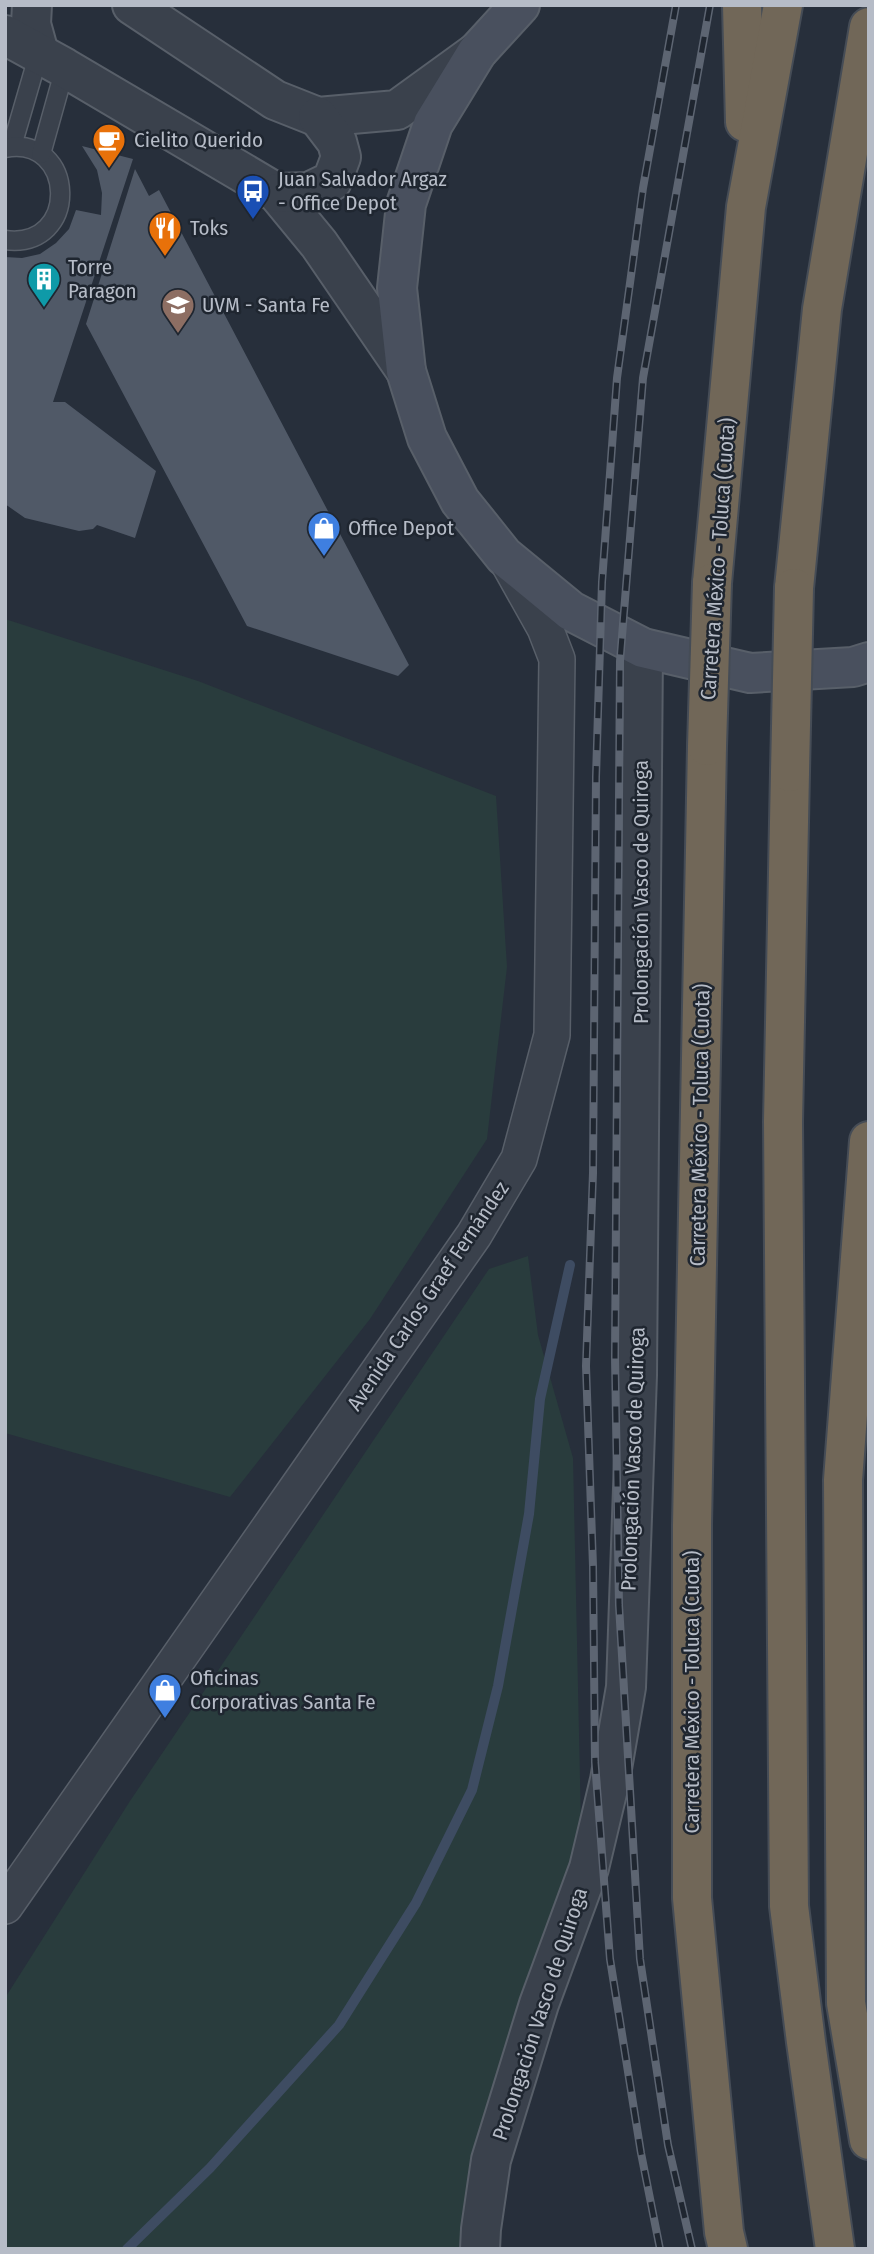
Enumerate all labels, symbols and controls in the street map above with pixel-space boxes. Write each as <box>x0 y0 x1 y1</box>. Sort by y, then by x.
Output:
cafe icon: Cielito Querido <box>90 121 128 170</box>
place label: Cielito Querido <box>134 127 263 153</box>
place label: Juan Salvador Argaz - Office Depot <box>278 166 447 216</box>
bus stop icon: Juan Salvador Argaz - Office Depot <box>234 172 272 221</box>
restaurant icon: Toks <box>146 209 184 258</box>
place label: Toks <box>190 215 228 241</box>
place label: Torre Paragon <box>68 254 137 304</box>
building icon: Torre Paragon <box>25 260 63 309</box>
school or university icon: UVM - Santa Fe <box>159 286 197 335</box>
place label: UVM - Santa Fe <box>202 292 330 318</box>
street label: Carretera México - Toluca (Cuota) <box>695 417 741 701</box>
shop icon: Office Depot <box>305 509 343 558</box>
place label: Office Depot <box>348 515 454 541</box>
street label: Prolongación Vasco de Quiroga <box>628 760 654 1024</box>
street label: Carretera México - Toluca (Cuota) <box>685 983 715 1267</box>
street label: Avenida Carlos Graef Fernández <box>341 1176 515 1416</box>
street label: Prolongación Vasco de Quiroga <box>615 1327 651 1591</box>
street label: Carretera México - Toluca (Cuota) <box>679 1551 705 1833</box>
place label: Oficinas Corporativas Santa Fe <box>190 1665 376 1715</box>
shop icon: Oficinas Corporativas Santa Fe <box>146 1671 184 1720</box>
street label: Prolongación Vasco de Quiroga <box>487 1884 593 2144</box>

